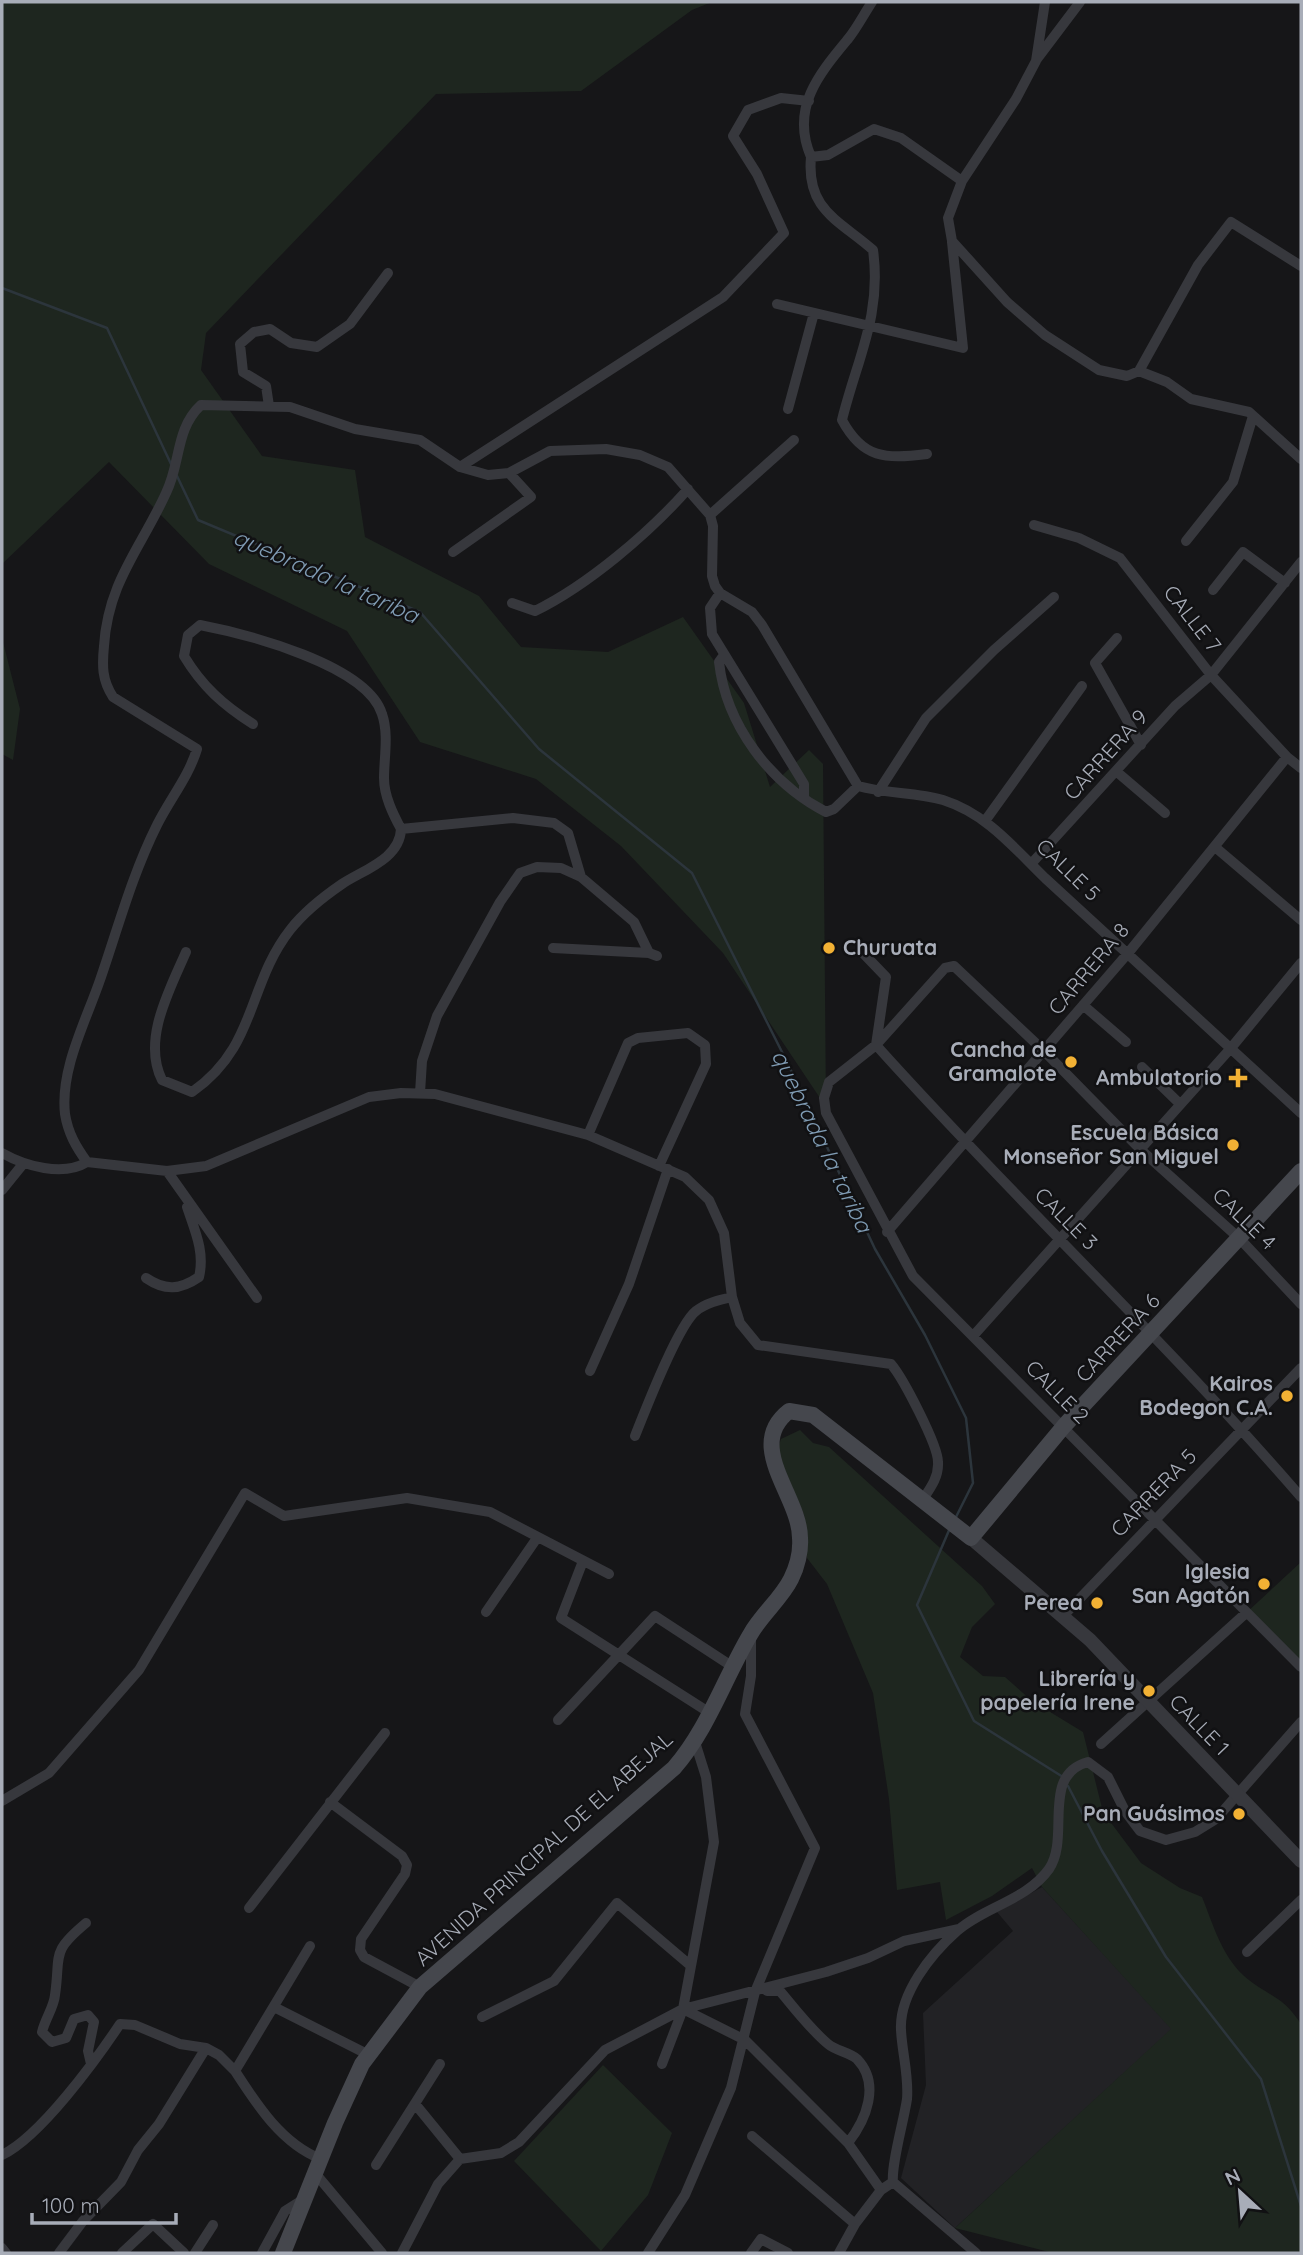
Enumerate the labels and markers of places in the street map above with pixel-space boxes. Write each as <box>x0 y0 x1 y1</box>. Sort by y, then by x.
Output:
place label: Churuata <box>843 934 937 960</box>
marker: Churuata <box>821 940 837 956</box>
place label: Cancha de Gramalote <box>948 1036 1057 1086</box>
marker: Cancha de Gramalote <box>1063 1054 1079 1070</box>
place label: Ambulatorio <box>1096 1064 1222 1090</box>
marker: Ambulatorio <box>1228 1068 1248 1088</box>
place label: Escuela Básica Monseñor San Miguel <box>1003 1119 1219 1169</box>
marker: Escuela Básica Monseñor San Miguel <box>1225 1137 1241 1153</box>
place label: Kairos Bodegon C.A. <box>1139 1370 1273 1420</box>
marker: Kairos Bodegon C.A. <box>1279 1388 1295 1404</box>
place label: Iglesia San Agatón <box>1132 1558 1250 1608</box>
marker: Iglesia San Agatón <box>1256 1576 1272 1592</box>
place label: Perea <box>1024 1589 1083 1615</box>
marker: Perea <box>1089 1595 1105 1611</box>
place label: Librería y papelería Irene <box>980 1665 1135 1715</box>
marker: Librería y papelería Irene <box>1141 1683 1157 1699</box>
place label: Pan Guásimos <box>1083 1800 1225 1826</box>
marker: Pan Guásimos <box>1231 1806 1247 1822</box>

